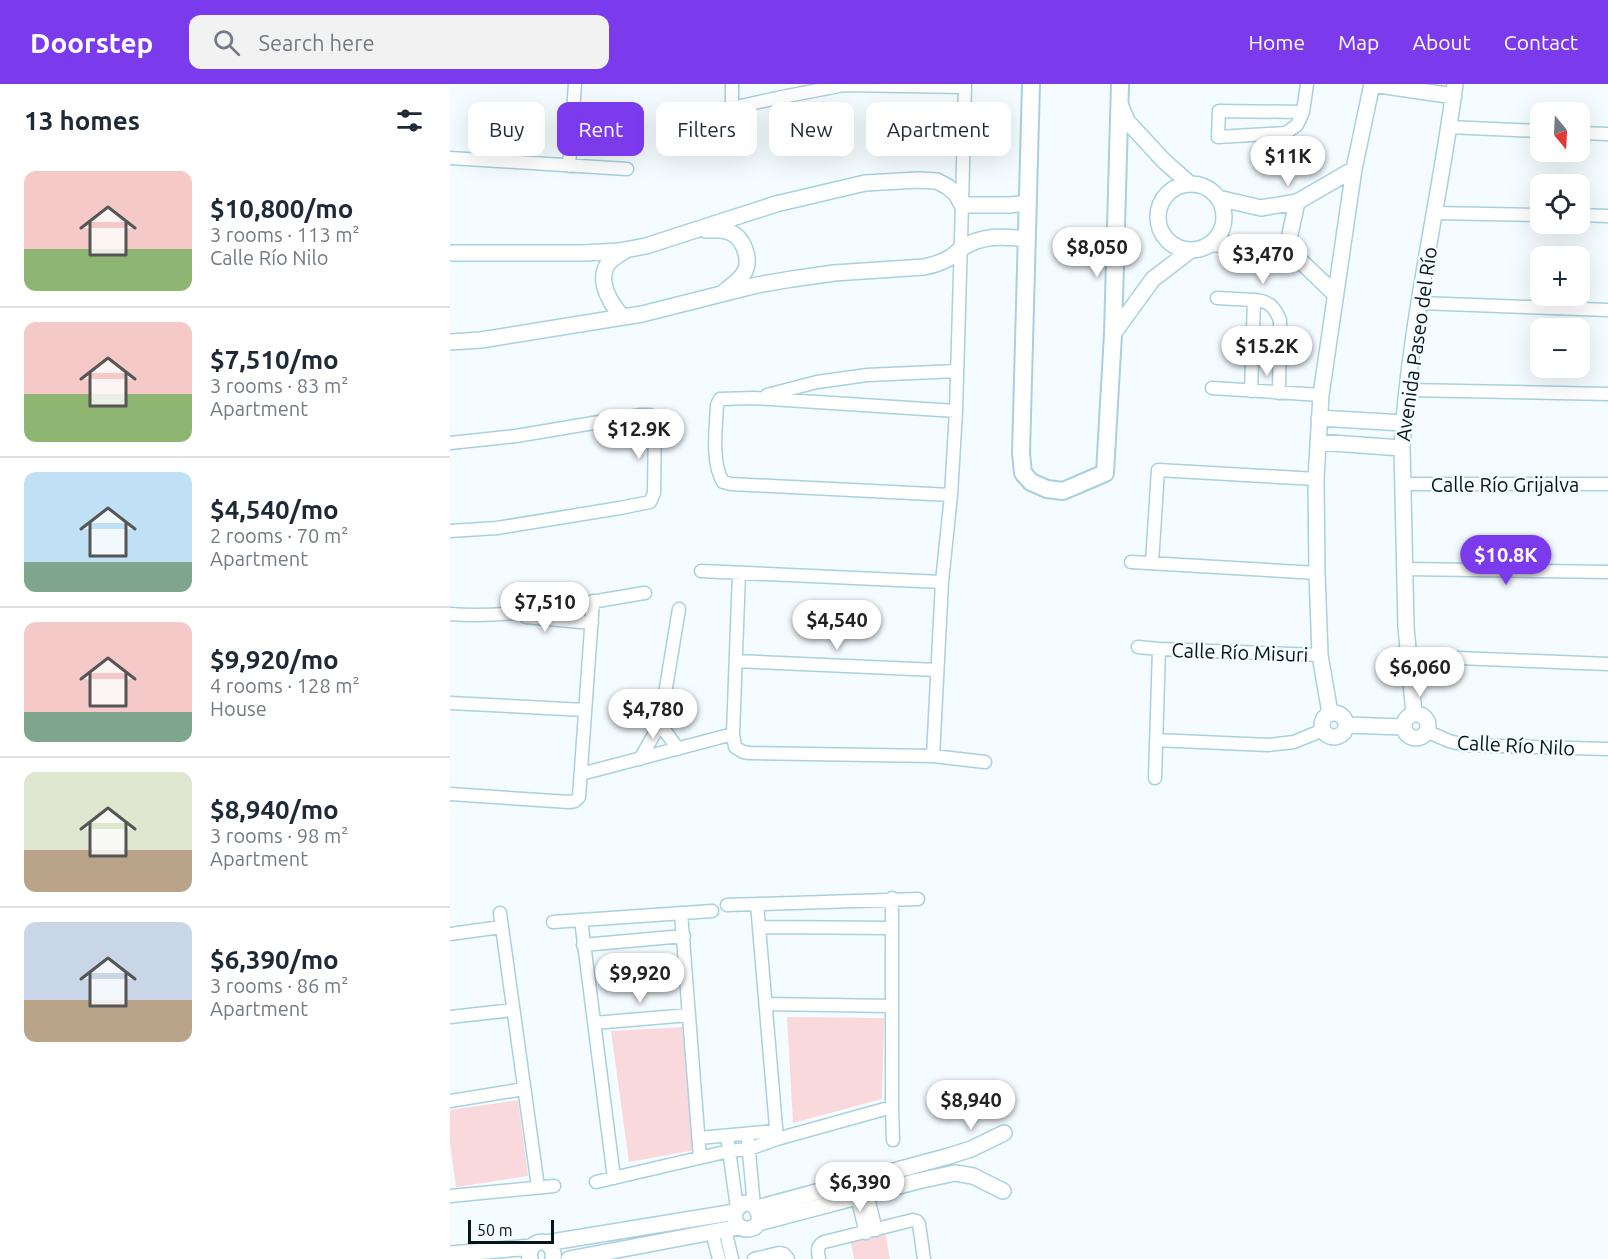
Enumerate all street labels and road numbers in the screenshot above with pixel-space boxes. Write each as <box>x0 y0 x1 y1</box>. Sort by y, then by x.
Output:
street label: Avenida Paseo del Río <box>1391 245 1441 443</box>
street label: Calle Río Grijalva <box>1431 473 1579 496</box>
street label: Calle Río Misuri <box>1171 638 1309 666</box>
street label: Calle Río Nilo <box>1456 730 1576 760</box>

